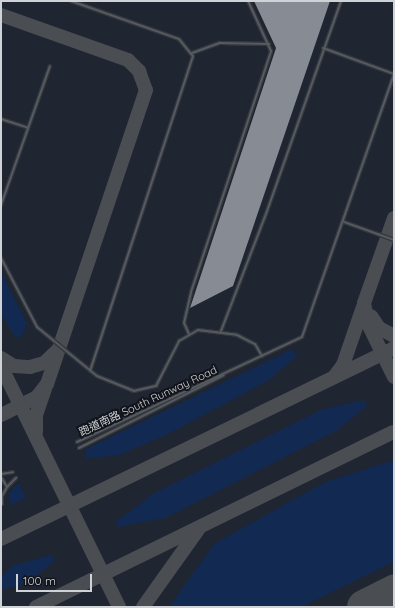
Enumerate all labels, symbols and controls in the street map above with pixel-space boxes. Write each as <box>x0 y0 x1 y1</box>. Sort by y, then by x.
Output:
street label: 跑道南路 South Runway Road <box>77 363 219 439</box>
scale bar <box>18 566 94 592</box>
text: 100 m <box>23 573 56 588</box>

